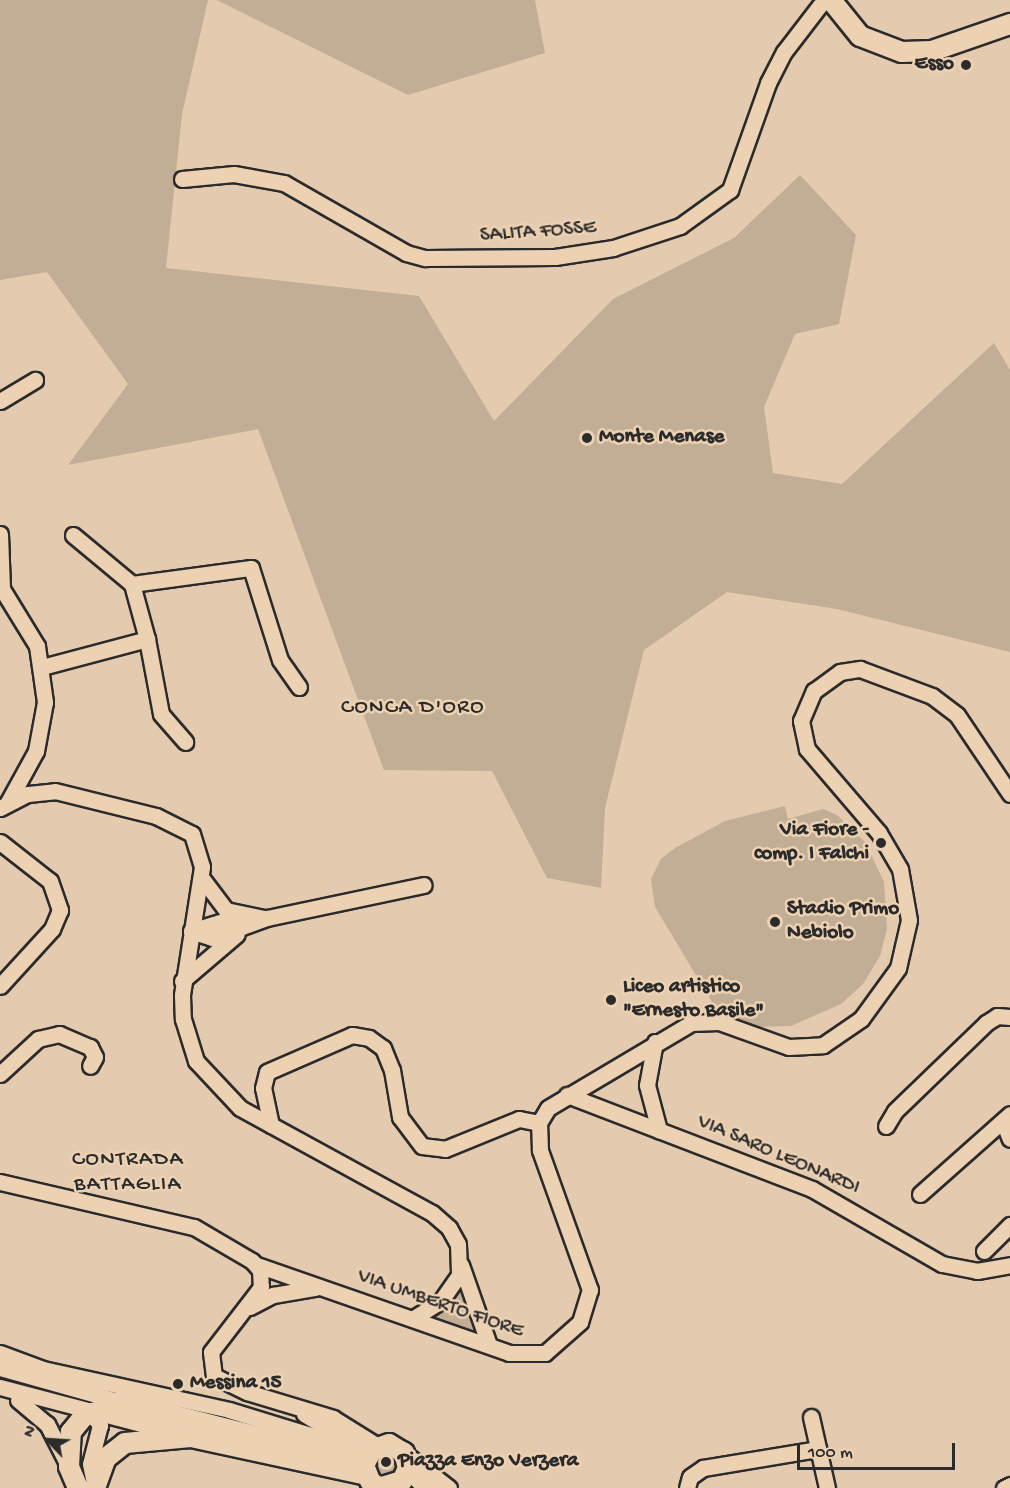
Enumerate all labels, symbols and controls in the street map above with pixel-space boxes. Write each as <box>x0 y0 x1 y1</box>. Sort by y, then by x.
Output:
place label: Esso <box>915 52 954 78</box>
marker: Esso <box>959 58 973 72</box>
street label: SALITA FOSSE <box>479 216 597 250</box>
place label: Monte Menase <box>599 425 724 451</box>
marker: Monte Menase <box>580 431 594 445</box>
district label: CONCA D'ORO <box>341 696 485 722</box>
place label: Via Fiore - comp. I Falchi <box>754 818 869 868</box>
marker: Via Fiore - comp. I Falchi <box>874 836 888 850</box>
place label: Stadio Primo Nebiolo <box>787 897 899 947</box>
marker: Stadio Primo Nebiolo <box>768 915 782 929</box>
place label: Liceo artistico "Ernesto Basile" <box>623 975 764 1025</box>
marker: Liceo artistico "Ernesto Basile" <box>604 993 618 1007</box>
street label: VIA SARO LEONARDI <box>693 1110 863 1202</box>
district label: CONTRADA BATTAGLIA <box>72 1147 184 1198</box>
street label: VIA UMBERTO FIORE <box>354 1265 526 1345</box>
place label: Messina 15 <box>190 1371 282 1397</box>
marker: Messina 15 <box>171 1377 185 1391</box>
north arrow <box>18 1410 78 1470</box>
text: N <box>20 1423 42 1441</box>
scale bar <box>800 1431 958 1469</box>
text: 100 m <box>808 1443 853 1464</box>
place label: Piazza Enzo Verzera <box>398 1449 578 1475</box>
marker: Piazza Enzo Verzera <box>379 1455 393 1469</box>

